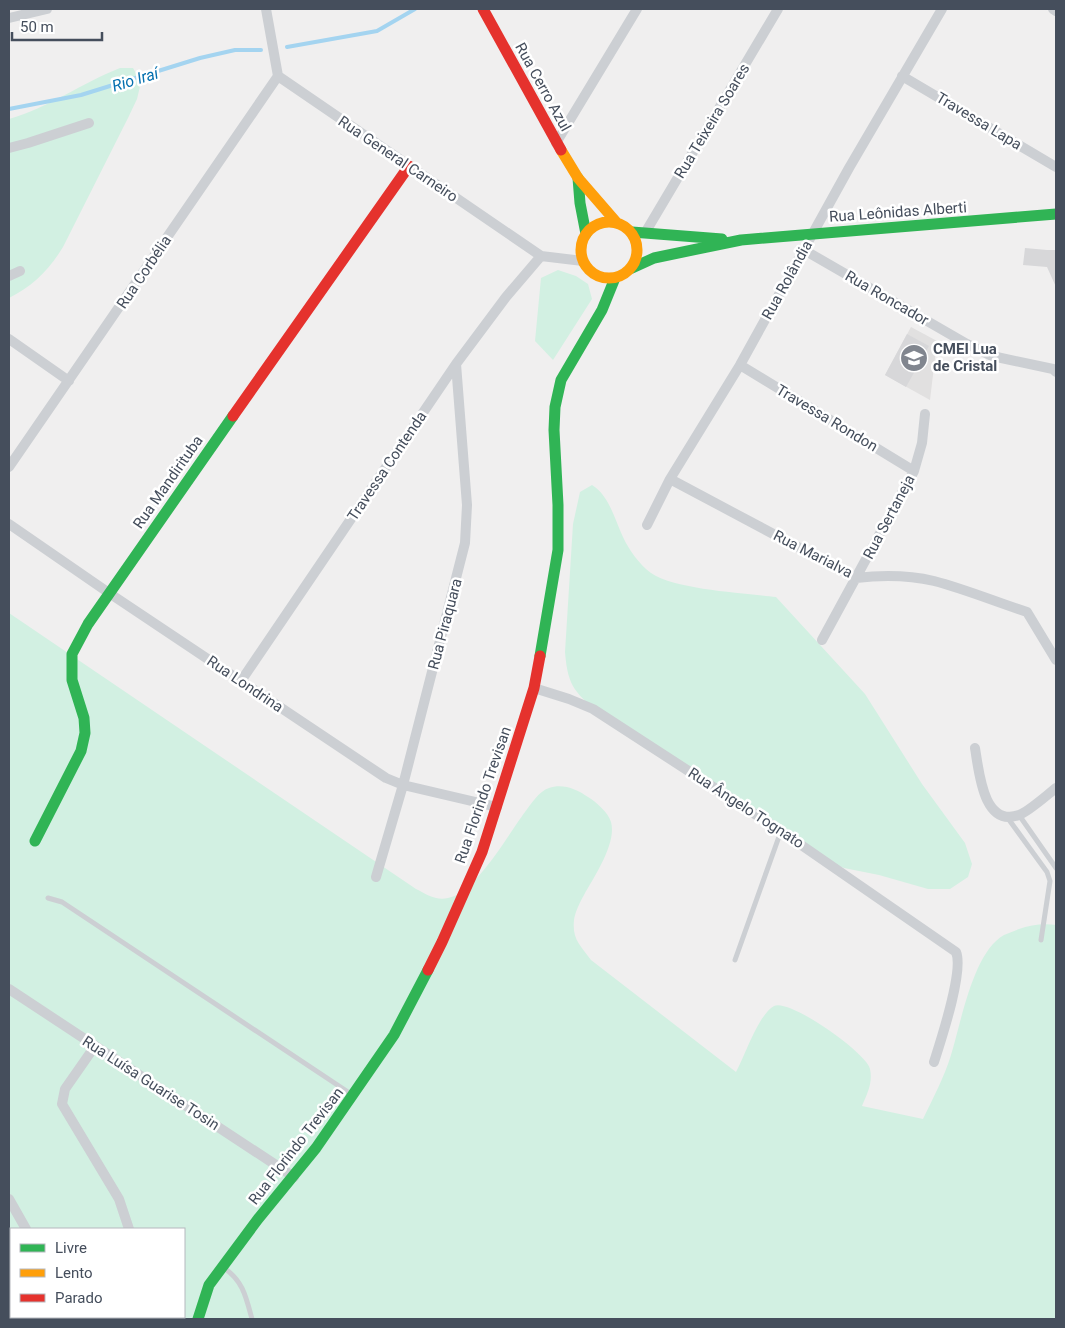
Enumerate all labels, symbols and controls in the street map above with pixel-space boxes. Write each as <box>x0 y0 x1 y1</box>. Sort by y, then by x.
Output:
scale bar <box>12 10 102 42</box>
text: 50 m <box>20 18 54 36</box>
street label: Rua Cerro Azul <box>511 40 575 134</box>
street label: Rua Teixeira Soares <box>671 60 753 182</box>
water label: Rio Iraí <box>110 63 163 96</box>
street label: Travessa Lapa <box>933 88 1025 154</box>
street label: Rua General Carneiro <box>335 112 461 206</box>
street label: Rua Leônidas Alberti <box>829 198 967 226</box>
street label: Rua Corbélia <box>113 232 175 312</box>
street label: Rua Rolândia <box>758 237 816 323</box>
street label: Rua Roncador <box>842 267 932 329</box>
place label: CMEI Lua de Cristal <box>933 340 997 375</box>
school or university icon: CMEI Lua de Cristal <box>899 343 929 373</box>
street label: Travessa Rondon <box>773 381 881 455</box>
street label: Travessa Contenda <box>344 408 430 524</box>
street label: Rua Mandirituba <box>129 432 207 532</box>
street label: Rua Sertaneja <box>859 472 919 562</box>
street label: Rua Marialva <box>770 526 856 582</box>
street label: Rua Piraquara <box>424 577 466 671</box>
street label: Rua Londrina <box>204 652 286 716</box>
street label: Rua Florindo Trevisan <box>451 724 515 866</box>
street label: Rua Ângelo Tognato <box>685 764 807 852</box>
street label: Rua Luísa Guarise Tosin <box>79 1032 223 1134</box>
street label: Rua Florindo Trevisan <box>245 1084 347 1208</box>
legend <box>10 1228 185 1318</box>
text: Livre <box>55 1239 87 1257</box>
text: Lento <box>55 1264 93 1282</box>
text: Parado <box>55 1289 103 1307</box>

